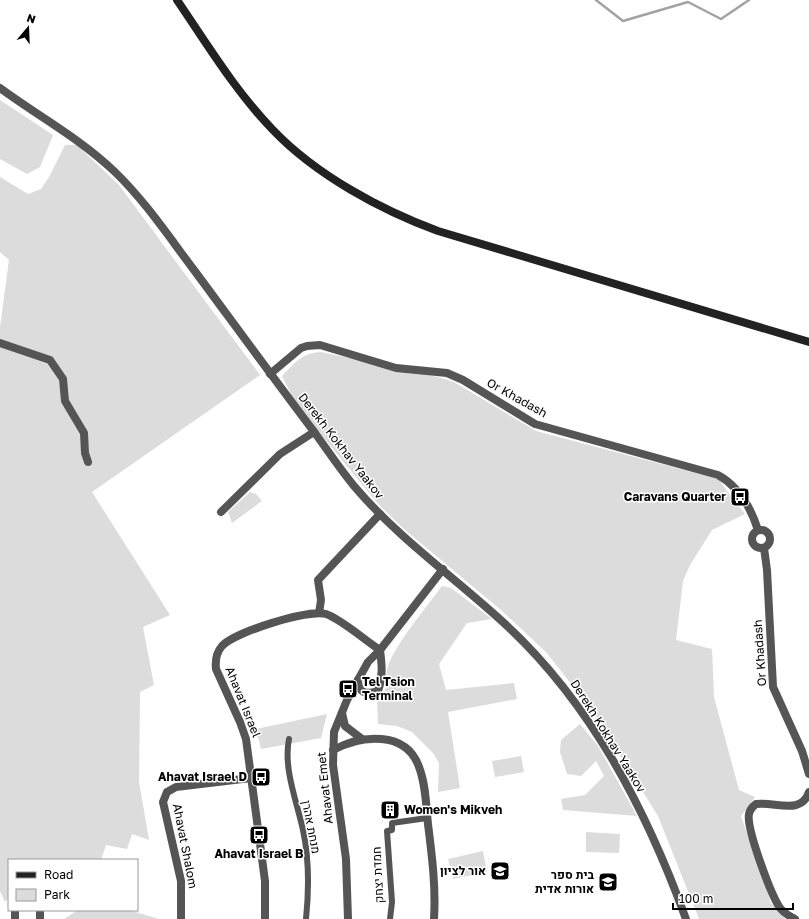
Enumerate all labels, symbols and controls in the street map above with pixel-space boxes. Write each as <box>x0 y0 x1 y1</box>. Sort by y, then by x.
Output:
north arrow <box>8 8 48 48</box>
text: N <box>25 11 37 26</box>
street label: Or Khadash <box>484 375 550 420</box>
street label: Derekh Kokhav Yaakov <box>295 390 388 502</box>
bus stop icon: Caravans Quarter <box>729 486 751 508</box>
place label: Caravans Quarter <box>624 489 726 504</box>
street label: Or Khadash <box>750 619 769 687</box>
street label: Ahavat Israel <box>222 664 265 740</box>
place label: Tel Tsion Terminal <box>362 674 415 703</box>
street label: Derekh Kokhav Yaakov <box>568 677 649 795</box>
bus stop icon: Tel Tsion Terminal <box>337 678 359 700</box>
street label: Ahavat Emet <box>313 751 336 825</box>
bus stop icon: Ahavat Israel D <box>250 766 272 788</box>
place label: Ahavat Israel D <box>158 769 247 784</box>
street label: מנחת אהרן <box>299 799 324 855</box>
building icon: Women's Mikveh <box>379 799 401 821</box>
street label: Ahavat Shalom <box>170 802 201 890</box>
place label: Women's Mikveh <box>404 802 502 817</box>
bus stop icon: Ahavat Israel B <box>248 824 270 846</box>
place label: Ahavat Israel B <box>215 846 304 861</box>
street label: חמדת יצחק <box>369 846 386 904</box>
legend <box>8 859 138 911</box>
school or university icon: אור לציון <box>489 860 511 882</box>
place label: אור לציון <box>440 863 486 878</box>
text: Road <box>44 867 73 882</box>
place label: בית ספר אורות אדית <box>535 867 594 896</box>
school or university icon: בית ספר אורות אדית <box>597 871 619 893</box>
scale bar <box>673 885 793 911</box>
text: Park <box>44 887 70 902</box>
text: 100 m <box>679 891 713 906</box>

